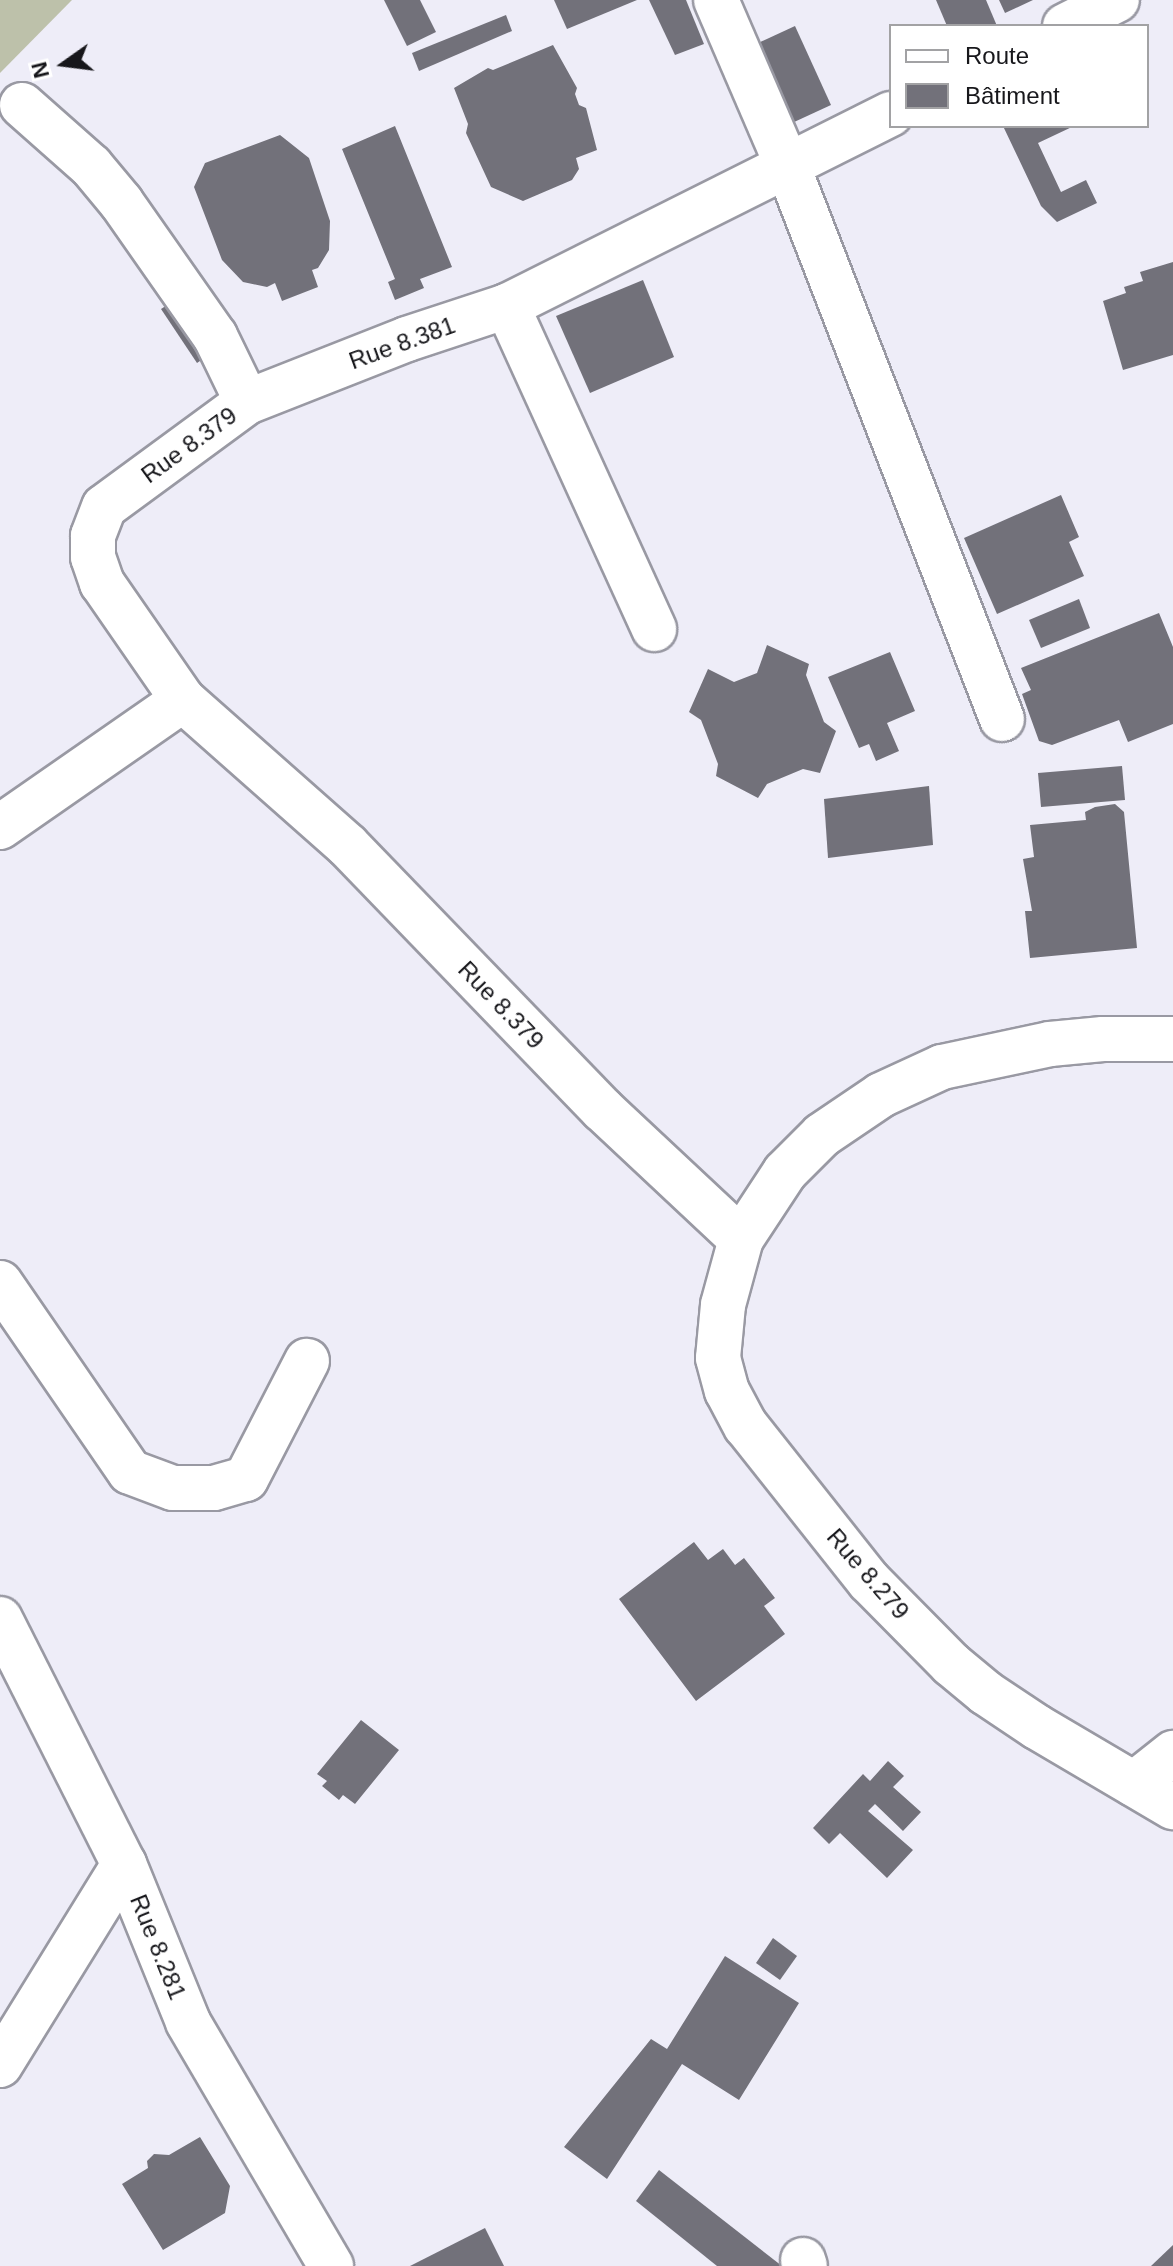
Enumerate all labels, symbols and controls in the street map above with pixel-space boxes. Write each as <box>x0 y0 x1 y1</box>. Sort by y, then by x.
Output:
north arrow <box>24 24 104 104</box>
legend <box>889 24 1149 128</box>
text: Route <box>965 42 1029 69</box>
text: N <box>26 59 54 81</box>
text: Bâtiment <box>965 82 1060 109</box>
street label: Rue 8.381 <box>345 311 459 375</box>
street label: Rue 8.379 <box>136 401 242 489</box>
street label: Rue 8.379 <box>452 955 550 1055</box>
street label: Rue 8.279 <box>821 1523 915 1625</box>
street label: Rue 8.281 <box>124 1890 192 2004</box>

